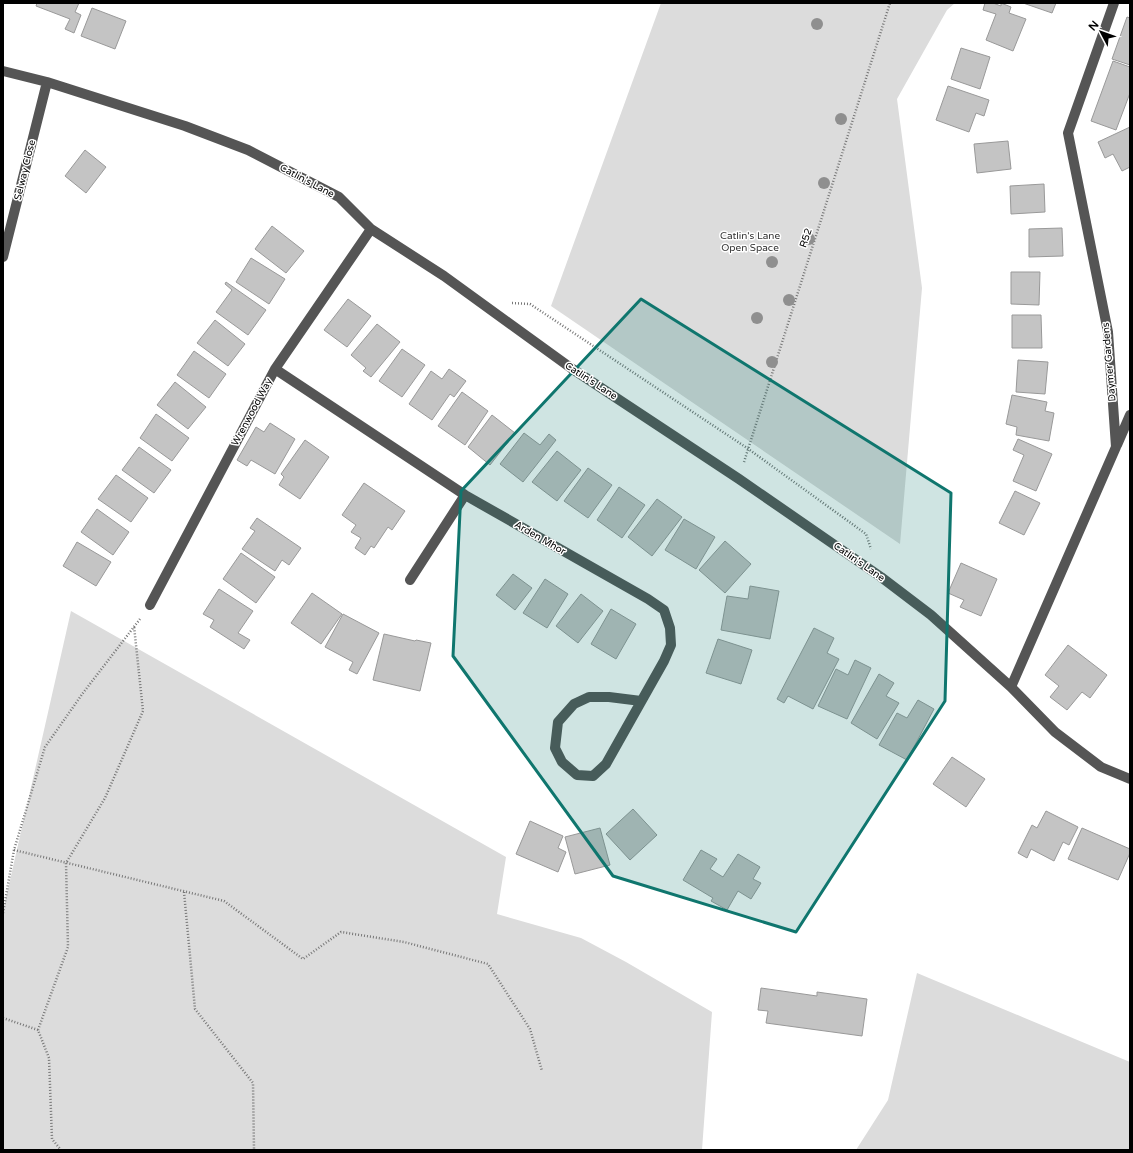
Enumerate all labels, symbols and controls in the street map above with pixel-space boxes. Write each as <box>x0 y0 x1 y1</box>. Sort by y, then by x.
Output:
north arrow <box>1081 12 1121 52</box>
text: N <box>1086 18 1102 33</box>
street label: Selway Close <box>12 138 38 201</box>
street label: Catlin's Lane <box>278 162 337 201</box>
street label: R52 <box>797 227 815 249</box>
park label: Catlin's Lane Open Space <box>720 230 780 254</box>
street label: Daymer Gardens <box>1100 322 1118 402</box>
street label: Catlin's Lane <box>563 360 620 403</box>
street label: Wrenwood Way <box>229 376 275 448</box>
street label: Arden Mhor <box>512 518 568 558</box>
street label: Catlin's Lane <box>831 540 887 584</box>

